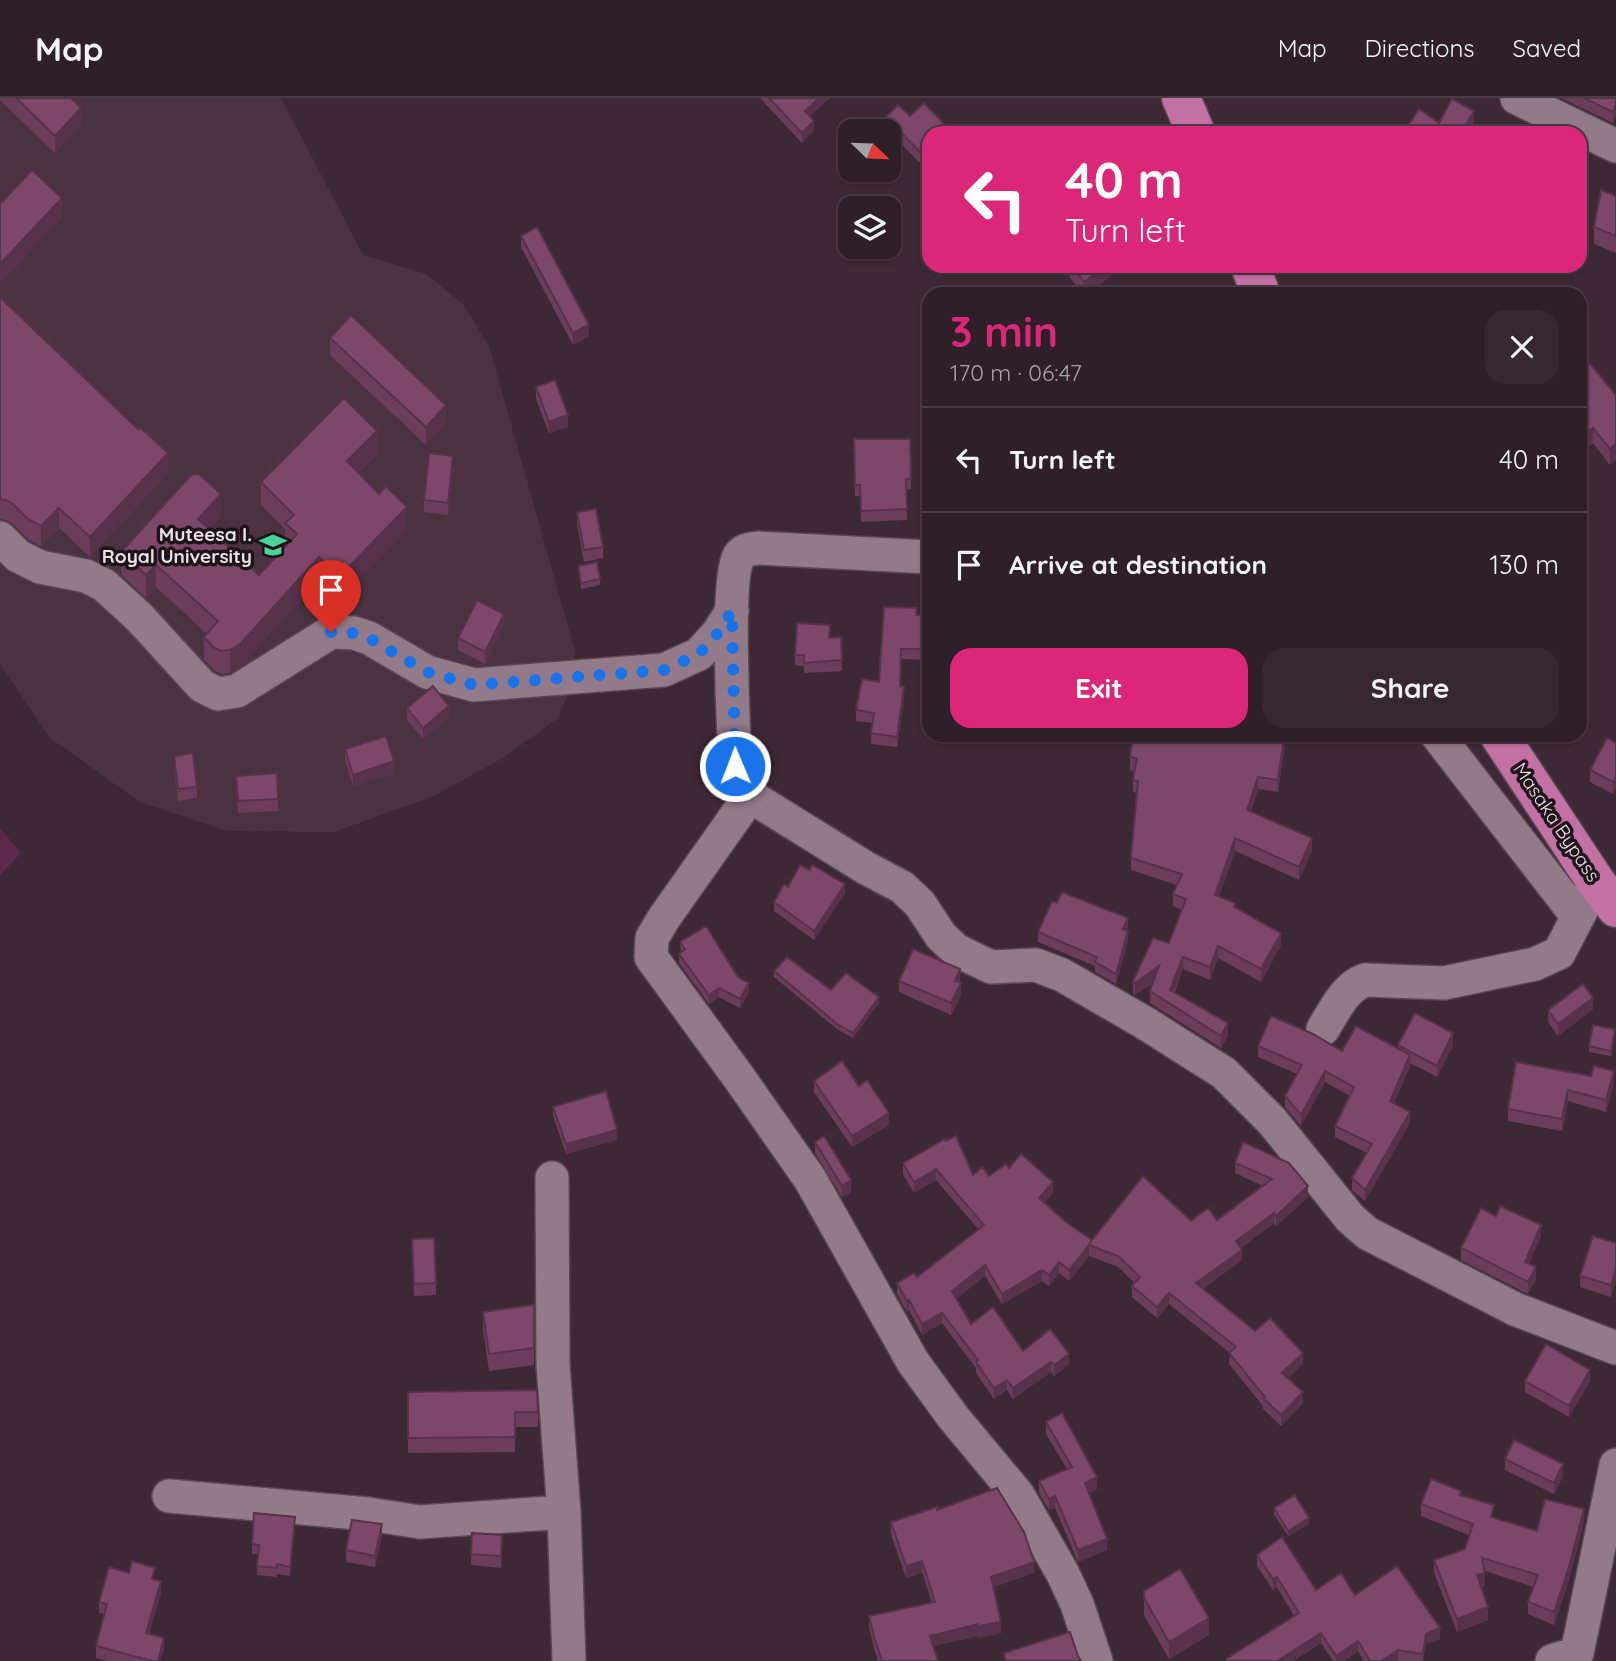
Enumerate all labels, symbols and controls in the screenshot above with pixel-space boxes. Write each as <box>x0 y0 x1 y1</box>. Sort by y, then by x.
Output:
text: Map <box>35 28 103 69</box>
text: Map <box>1278 33 1327 63</box>
text: Directions <box>1365 33 1475 63</box>
text: Saved <box>1513 33 1581 63</box>
north arrow <box>838 119 901 182</box>
map controls <box>838 119 901 259</box>
text: 40 m <box>1065 149 1183 210</box>
icon: left <box>950 154 1041 245</box>
button: layers <box>838 196 901 259</box>
text: Turn left <box>1065 210 1186 250</box>
text: 3 min <box>950 305 1058 358</box>
button: close <box>1485 310 1559 384</box>
text: 170 m · 06:47 <box>950 358 1082 387</box>
icon: left <box>950 441 988 479</box>
text: Turn left <box>1009 443 1116 476</box>
text: 40 m <box>1499 443 1559 476</box>
place label: Muteesa I. Royal University <box>102 522 252 568</box>
school or university icon: Muteesa I. Royal University <box>258 530 288 560</box>
icon: arrive <box>950 546 988 584</box>
text: Arrive at destination <box>1009 548 1267 581</box>
text: 130 m <box>1489 548 1559 581</box>
pin <box>301 560 361 632</box>
icon: arrive <box>312 571 350 609</box>
button: Exit <box>950 648 1248 728</box>
button: Share <box>1262 648 1559 728</box>
position arrow <box>698 729 772 803</box>
street label: Masaka Bypass <box>1508 758 1606 886</box>

